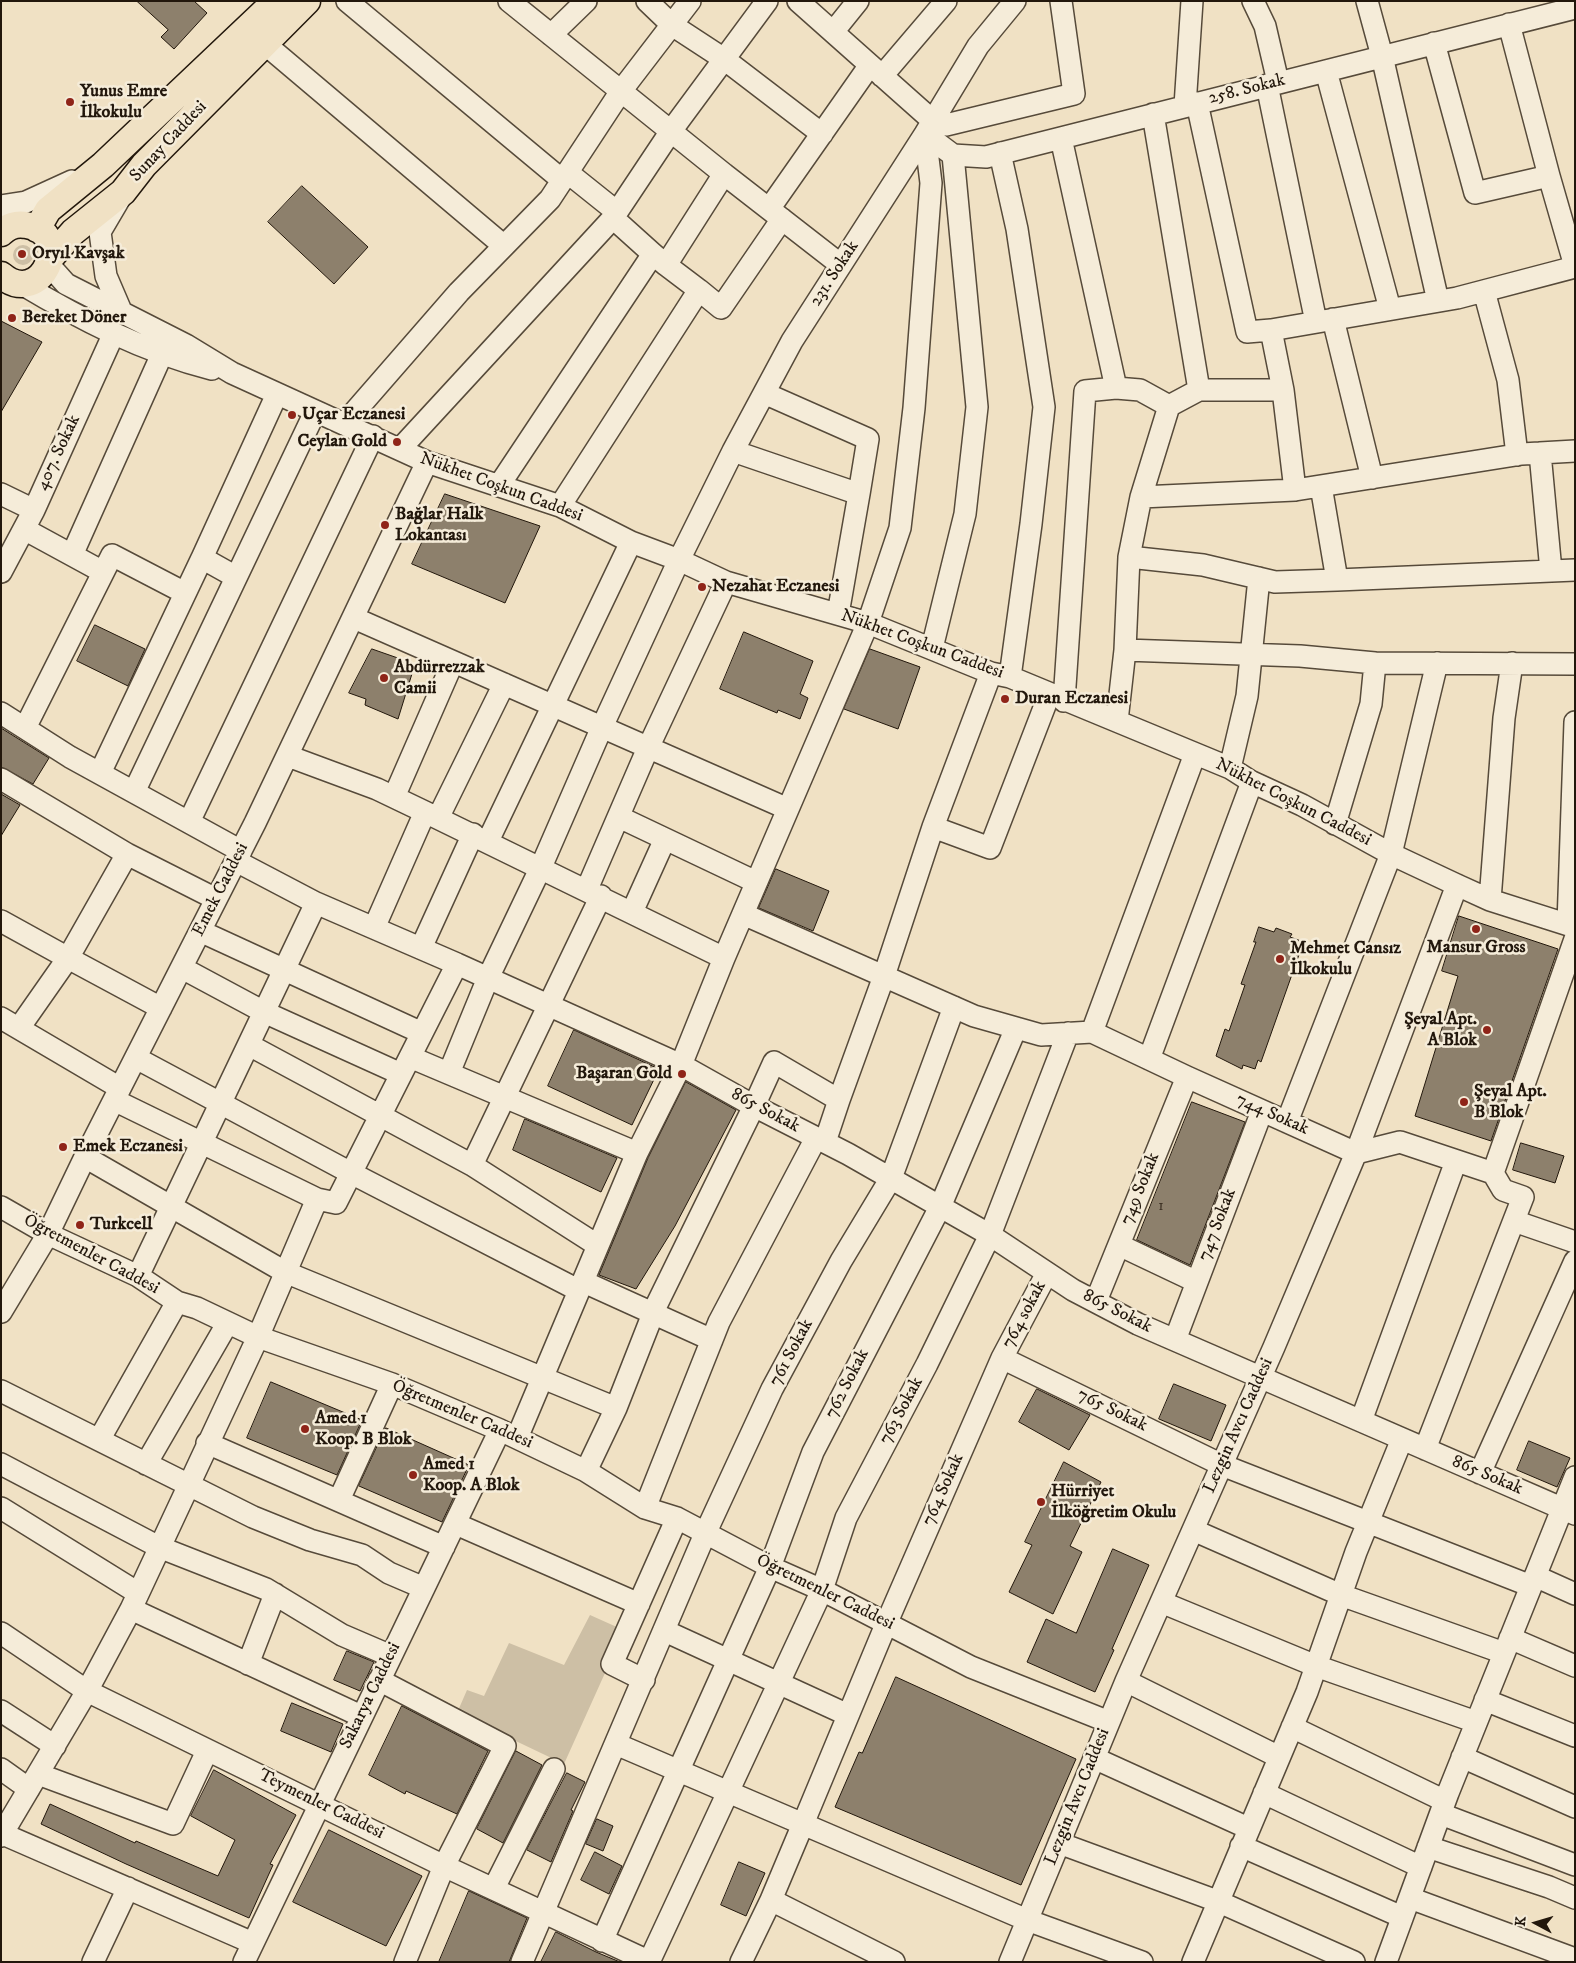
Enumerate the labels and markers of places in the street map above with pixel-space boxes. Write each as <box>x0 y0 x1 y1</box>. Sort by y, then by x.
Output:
place label: Yunus Emre İlkokulu <box>80 81 167 124</box>
marker: Yunus Emre İlkokulu <box>64 96 76 108</box>
place label: Oryıl Kavşak <box>32 243 125 265</box>
marker: Oryıl Kavşak <box>16 248 28 260</box>
place label: Bereket Döner <box>22 307 126 329</box>
marker: Bereket Döner <box>6 312 18 324</box>
place label: Uçar Eczanesi <box>302 404 405 426</box>
marker: Uçar Eczanesi <box>286 409 298 421</box>
place label: Ceylan Gold <box>297 431 387 453</box>
marker: Ceylan Gold <box>391 436 403 448</box>
place label: Bağlar Halk Lokantası <box>395 504 483 546</box>
marker: Bağlar Halk Lokantası <box>379 519 391 531</box>
place label: Nezahat Eczanesi <box>712 576 839 598</box>
marker: Nezahat Eczanesi <box>696 581 708 593</box>
place label: Abdürrezzak Camii <box>394 657 485 700</box>
marker: Abdürrezzak Camii <box>378 672 390 684</box>
place label: Duran Eczanesi <box>1015 688 1128 710</box>
marker: Duran Eczanesi <box>999 693 1011 705</box>
marker: Mansur Gross <box>1470 923 1482 935</box>
place label: Mansur Gross <box>1427 937 1525 959</box>
place label: Mehmet Cansız İlkokulu <box>1290 938 1401 981</box>
marker: Mehmet Cansız İlkokulu <box>1274 953 1286 965</box>
place label: Şeyal Apt. A Blok <box>1404 1009 1477 1052</box>
marker: Şeyal Apt. A Blok <box>1481 1024 1493 1036</box>
place label: Başaran Gold <box>576 1063 672 1085</box>
marker: Başaran Gold <box>676 1068 688 1080</box>
place label: Şeyal Apt. B Blok <box>1474 1081 1547 1124</box>
marker: Şeyal Apt. B Blok <box>1458 1096 1470 1108</box>
place label: Emek Eczanesi <box>73 1136 183 1158</box>
marker: Emek Eczanesi <box>57 1141 69 1153</box>
place label: Turkcell <box>90 1214 152 1236</box>
marker: Turkcell <box>74 1219 86 1231</box>
place label: Amed 1 Koop. B Blok <box>315 1408 412 1450</box>
marker: Amed 1 Koop. B Blok <box>299 1423 311 1435</box>
place label: Amed 1 Koop. A Blok <box>423 1454 520 1496</box>
marker: Amed 1 Koop. A Blok <box>407 1469 419 1481</box>
place label: Hürriyet İlköğretim Okulu <box>1051 1481 1176 1524</box>
marker: Hürriyet İlköğretim Okulu <box>1035 1496 1047 1508</box>

